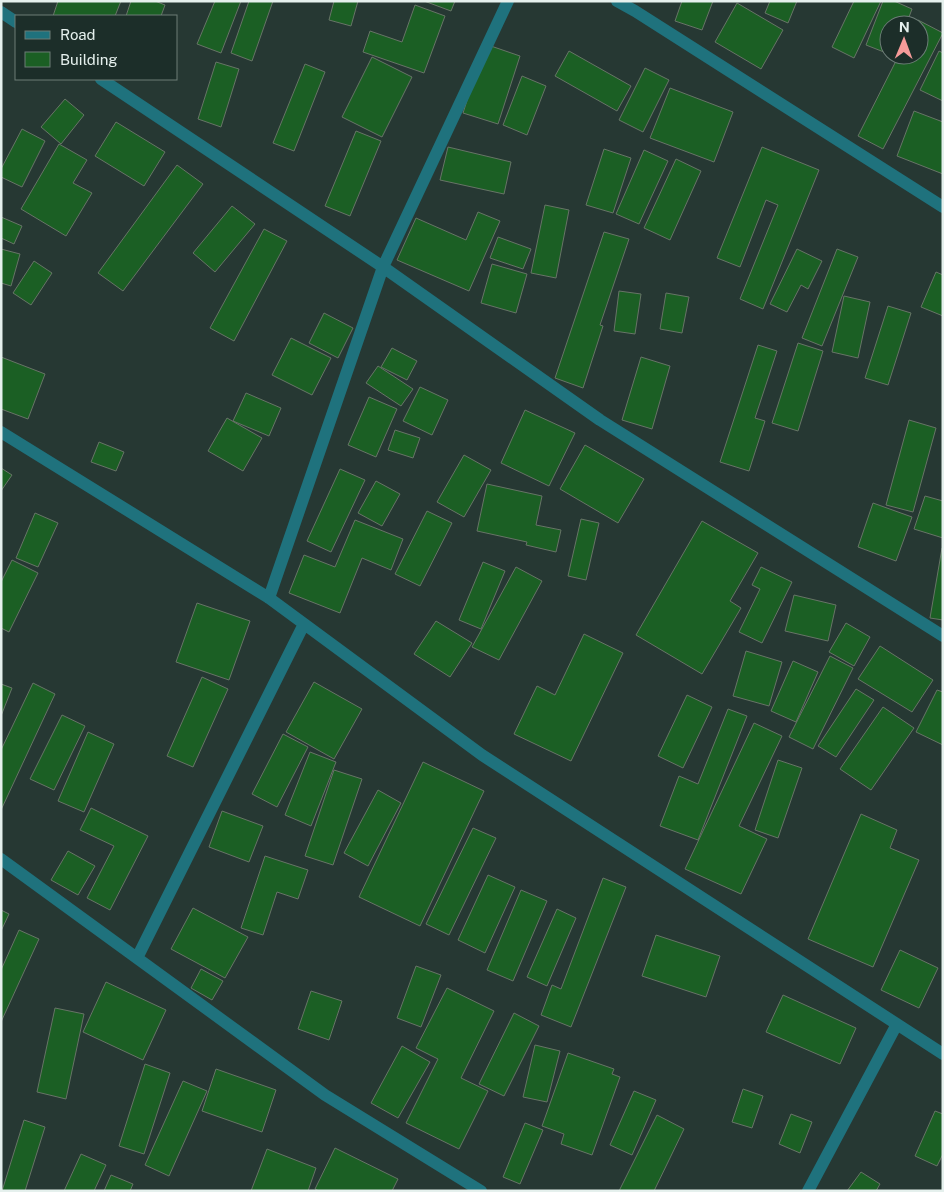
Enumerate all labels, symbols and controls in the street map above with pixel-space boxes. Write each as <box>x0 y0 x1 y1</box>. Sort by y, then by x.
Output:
legend <box>15 15 178 80</box>
north arrow <box>879 15 929 65</box>
text: N <box>899 19 910 35</box>
text: Road <box>60 26 96 43</box>
text: Building <box>60 51 118 68</box>

